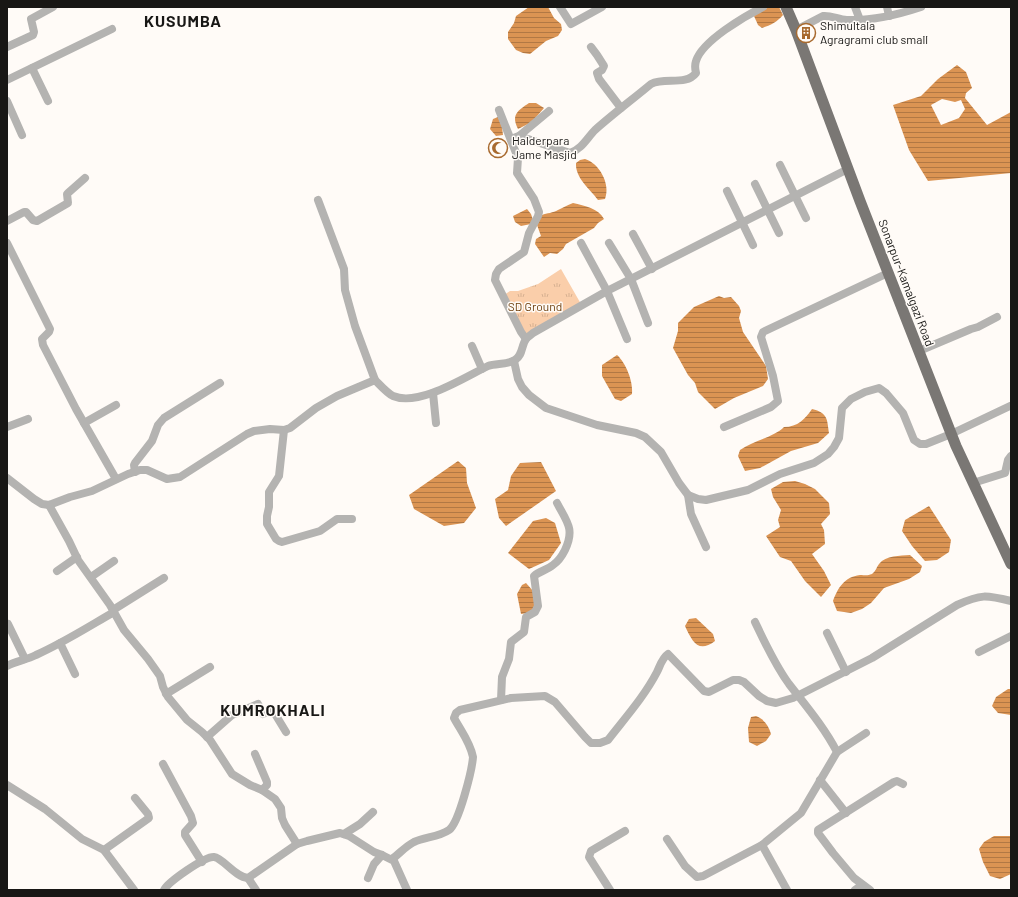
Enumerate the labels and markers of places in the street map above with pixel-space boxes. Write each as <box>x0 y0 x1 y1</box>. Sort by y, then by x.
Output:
place label: Shimultala Agragrami club small <box>820 18 928 46</box>
building icon: Shimultala Agragrami club small <box>795 22 817 44</box>
place label: Halderpara Jame Masjid <box>512 133 577 161</box>
mosque icon: Halderpara Jame Masjid <box>487 137 509 159</box>

